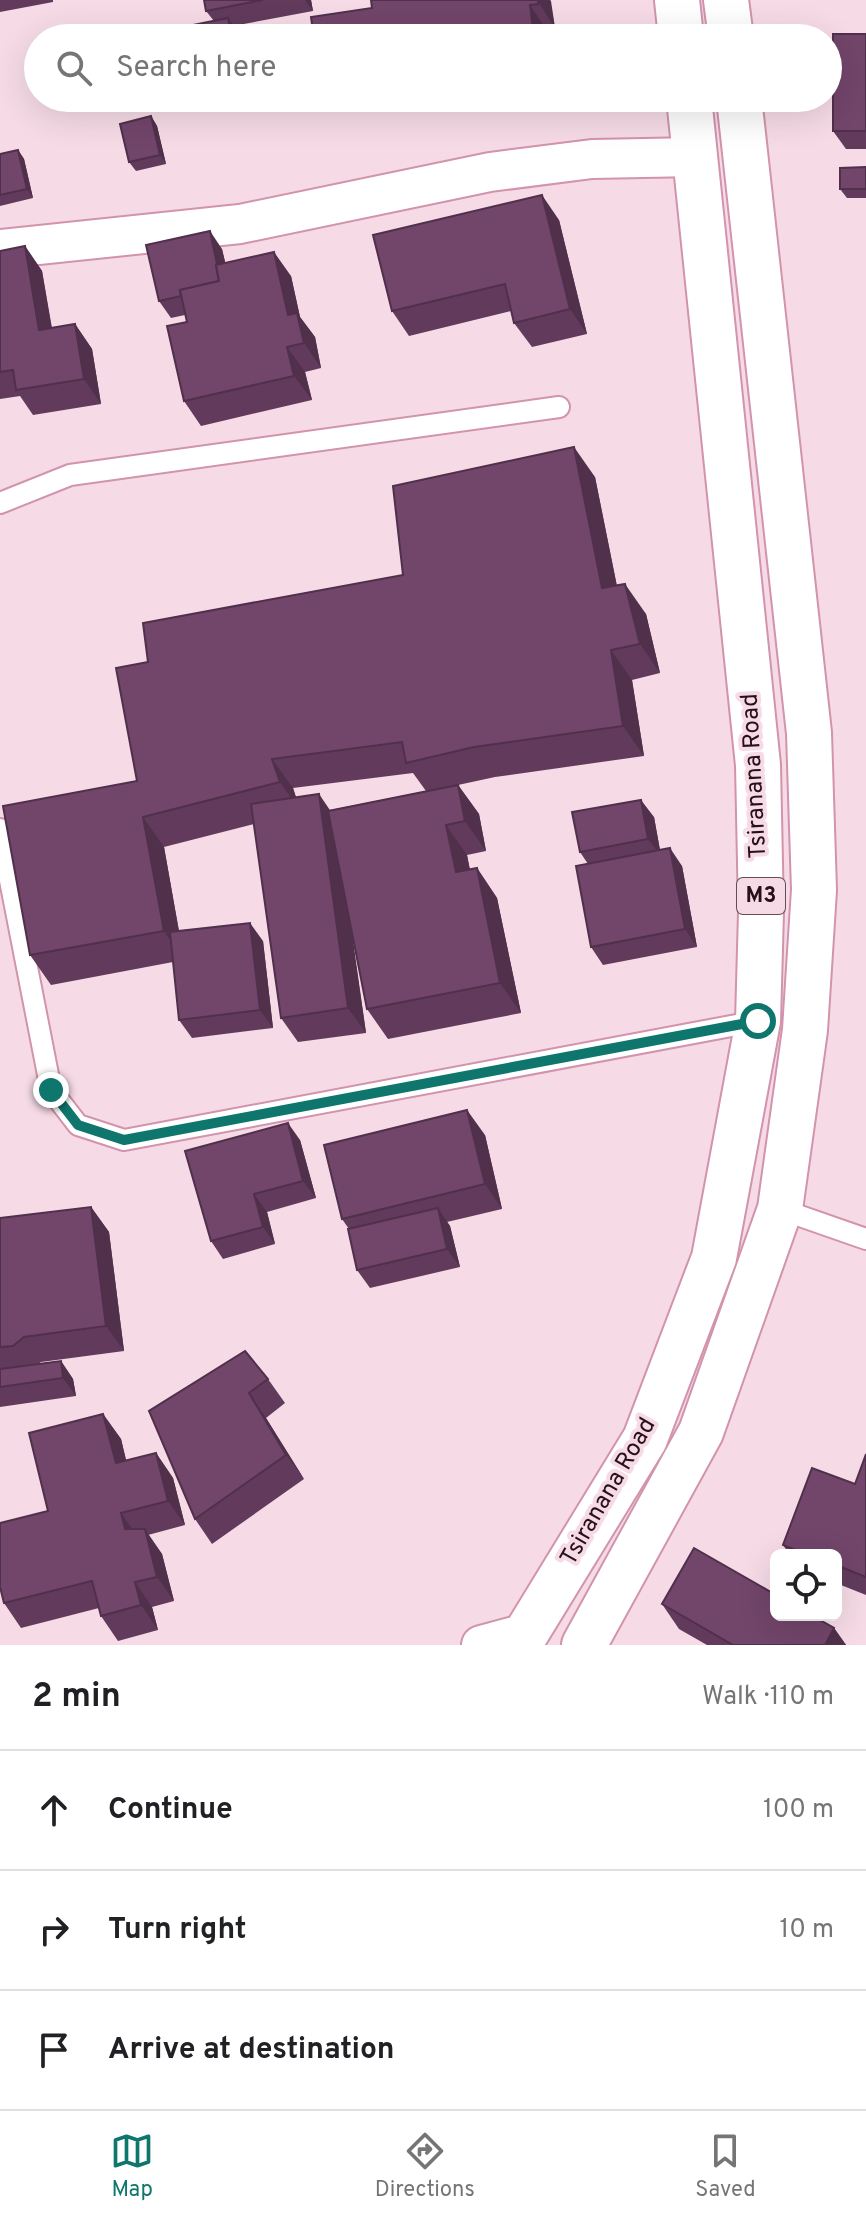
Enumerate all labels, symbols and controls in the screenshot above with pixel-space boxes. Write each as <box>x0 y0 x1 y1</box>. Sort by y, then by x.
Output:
search box <box>24 24 842 112</box>
icon: search <box>52 46 96 90</box>
text: Search here <box>116 50 276 87</box>
street label: Tsiranana Road <box>736 693 774 859</box>
road number: M3 <box>737 878 785 914</box>
route start <box>740 1003 776 1039</box>
route end <box>33 1072 69 1108</box>
street label: Tsiranana Road <box>555 1413 663 1571</box>
map controls <box>770 1549 842 1621</box>
button: locate <box>770 1549 842 1621</box>
text: 2 min <box>32 1676 121 1719</box>
text: Walk · 110 m <box>702 1681 834 1714</box>
icon: ahead <box>32 1788 76 1832</box>
text: Continue <box>108 1792 233 1829</box>
text: 100 m <box>763 1794 834 1827</box>
icon: right <box>32 1908 76 1952</box>
text: Turn right <box>108 1912 246 1949</box>
text: 10 m <box>779 1914 834 1947</box>
icon: arrive <box>32 2028 76 2072</box>
text: Arrive at destination <box>108 2032 394 2069</box>
tab: Map <box>110 2129 154 2204</box>
tab: Directions <box>375 2129 475 2204</box>
tab: Saved <box>695 2129 756 2204</box>

